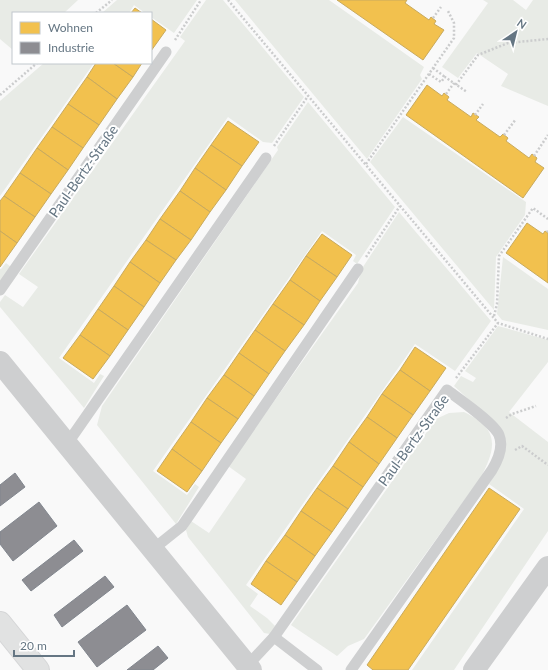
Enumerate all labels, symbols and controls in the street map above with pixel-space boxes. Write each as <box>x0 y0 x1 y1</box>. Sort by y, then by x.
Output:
legend <box>12 12 152 64</box>
north arrow <box>496 12 536 52</box>
text: N <box>515 16 529 31</box>
text: Wohnen <box>48 20 93 35</box>
text: Industrie <box>48 40 94 55</box>
street label: Paul-Bertz-Straße <box>45 121 121 221</box>
street label: Paul-Bertz-Straße <box>374 391 452 489</box>
scale bar <box>14 632 74 658</box>
text: 20 m <box>20 638 47 653</box>

